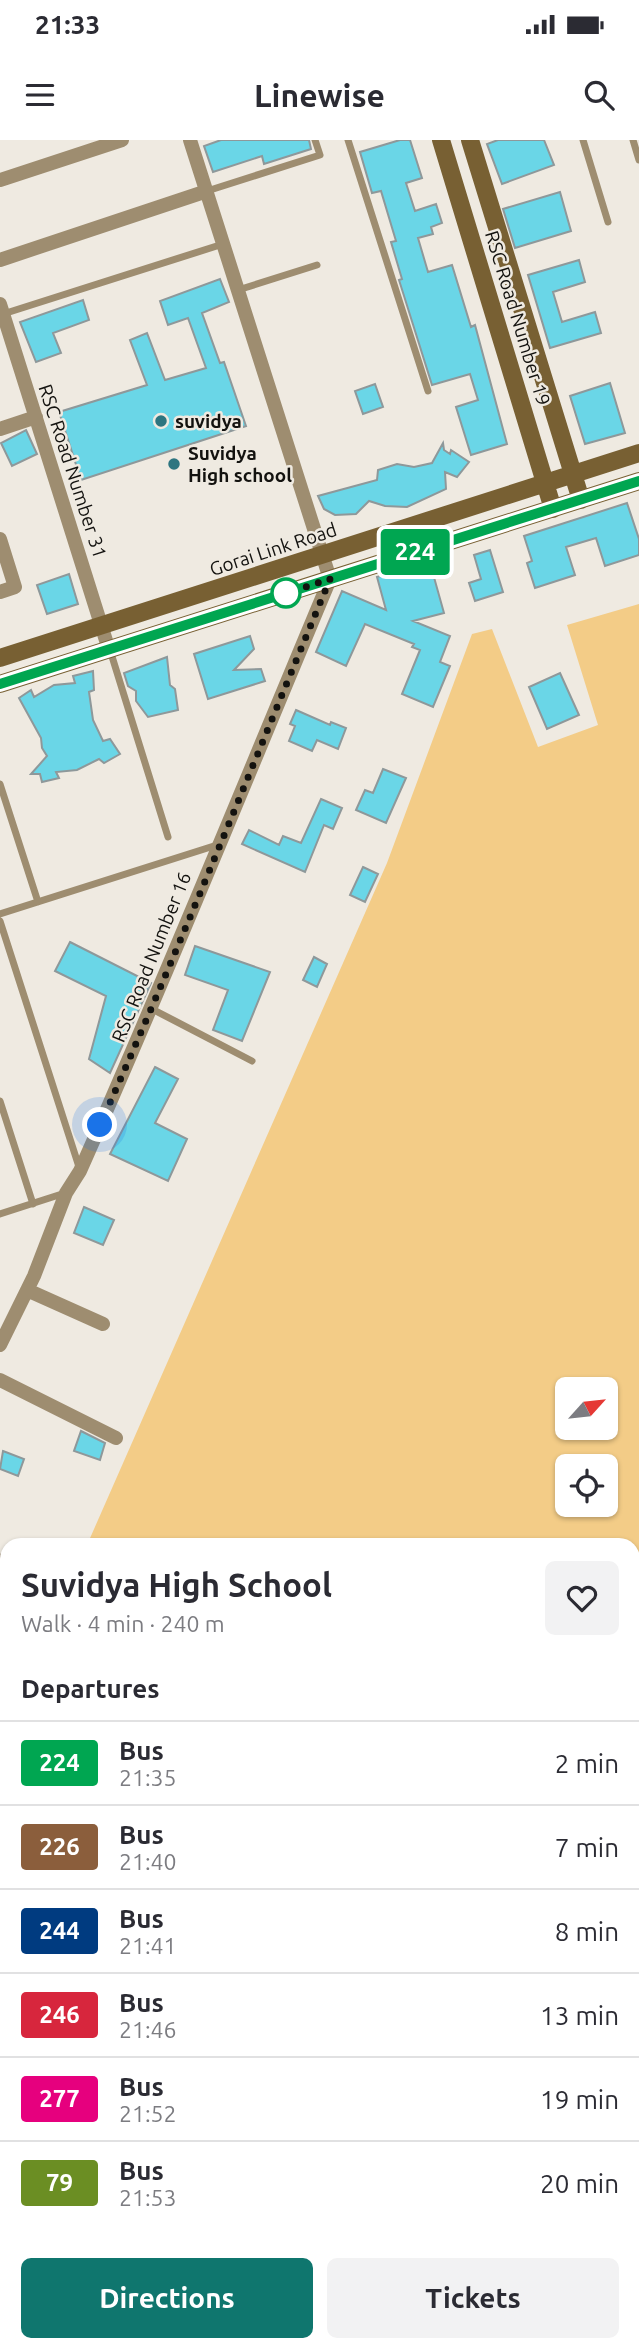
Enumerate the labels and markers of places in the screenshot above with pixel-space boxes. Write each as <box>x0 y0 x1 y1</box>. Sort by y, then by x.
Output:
place label: suvidya <box>175 410 242 432</box>
marker: suvidya <box>153 413 169 429</box>
place label: Suvidya High school <box>188 442 292 486</box>
marker: Suvidya High school <box>166 456 182 472</box>
unlabelled marker <box>271 578 301 608</box>

